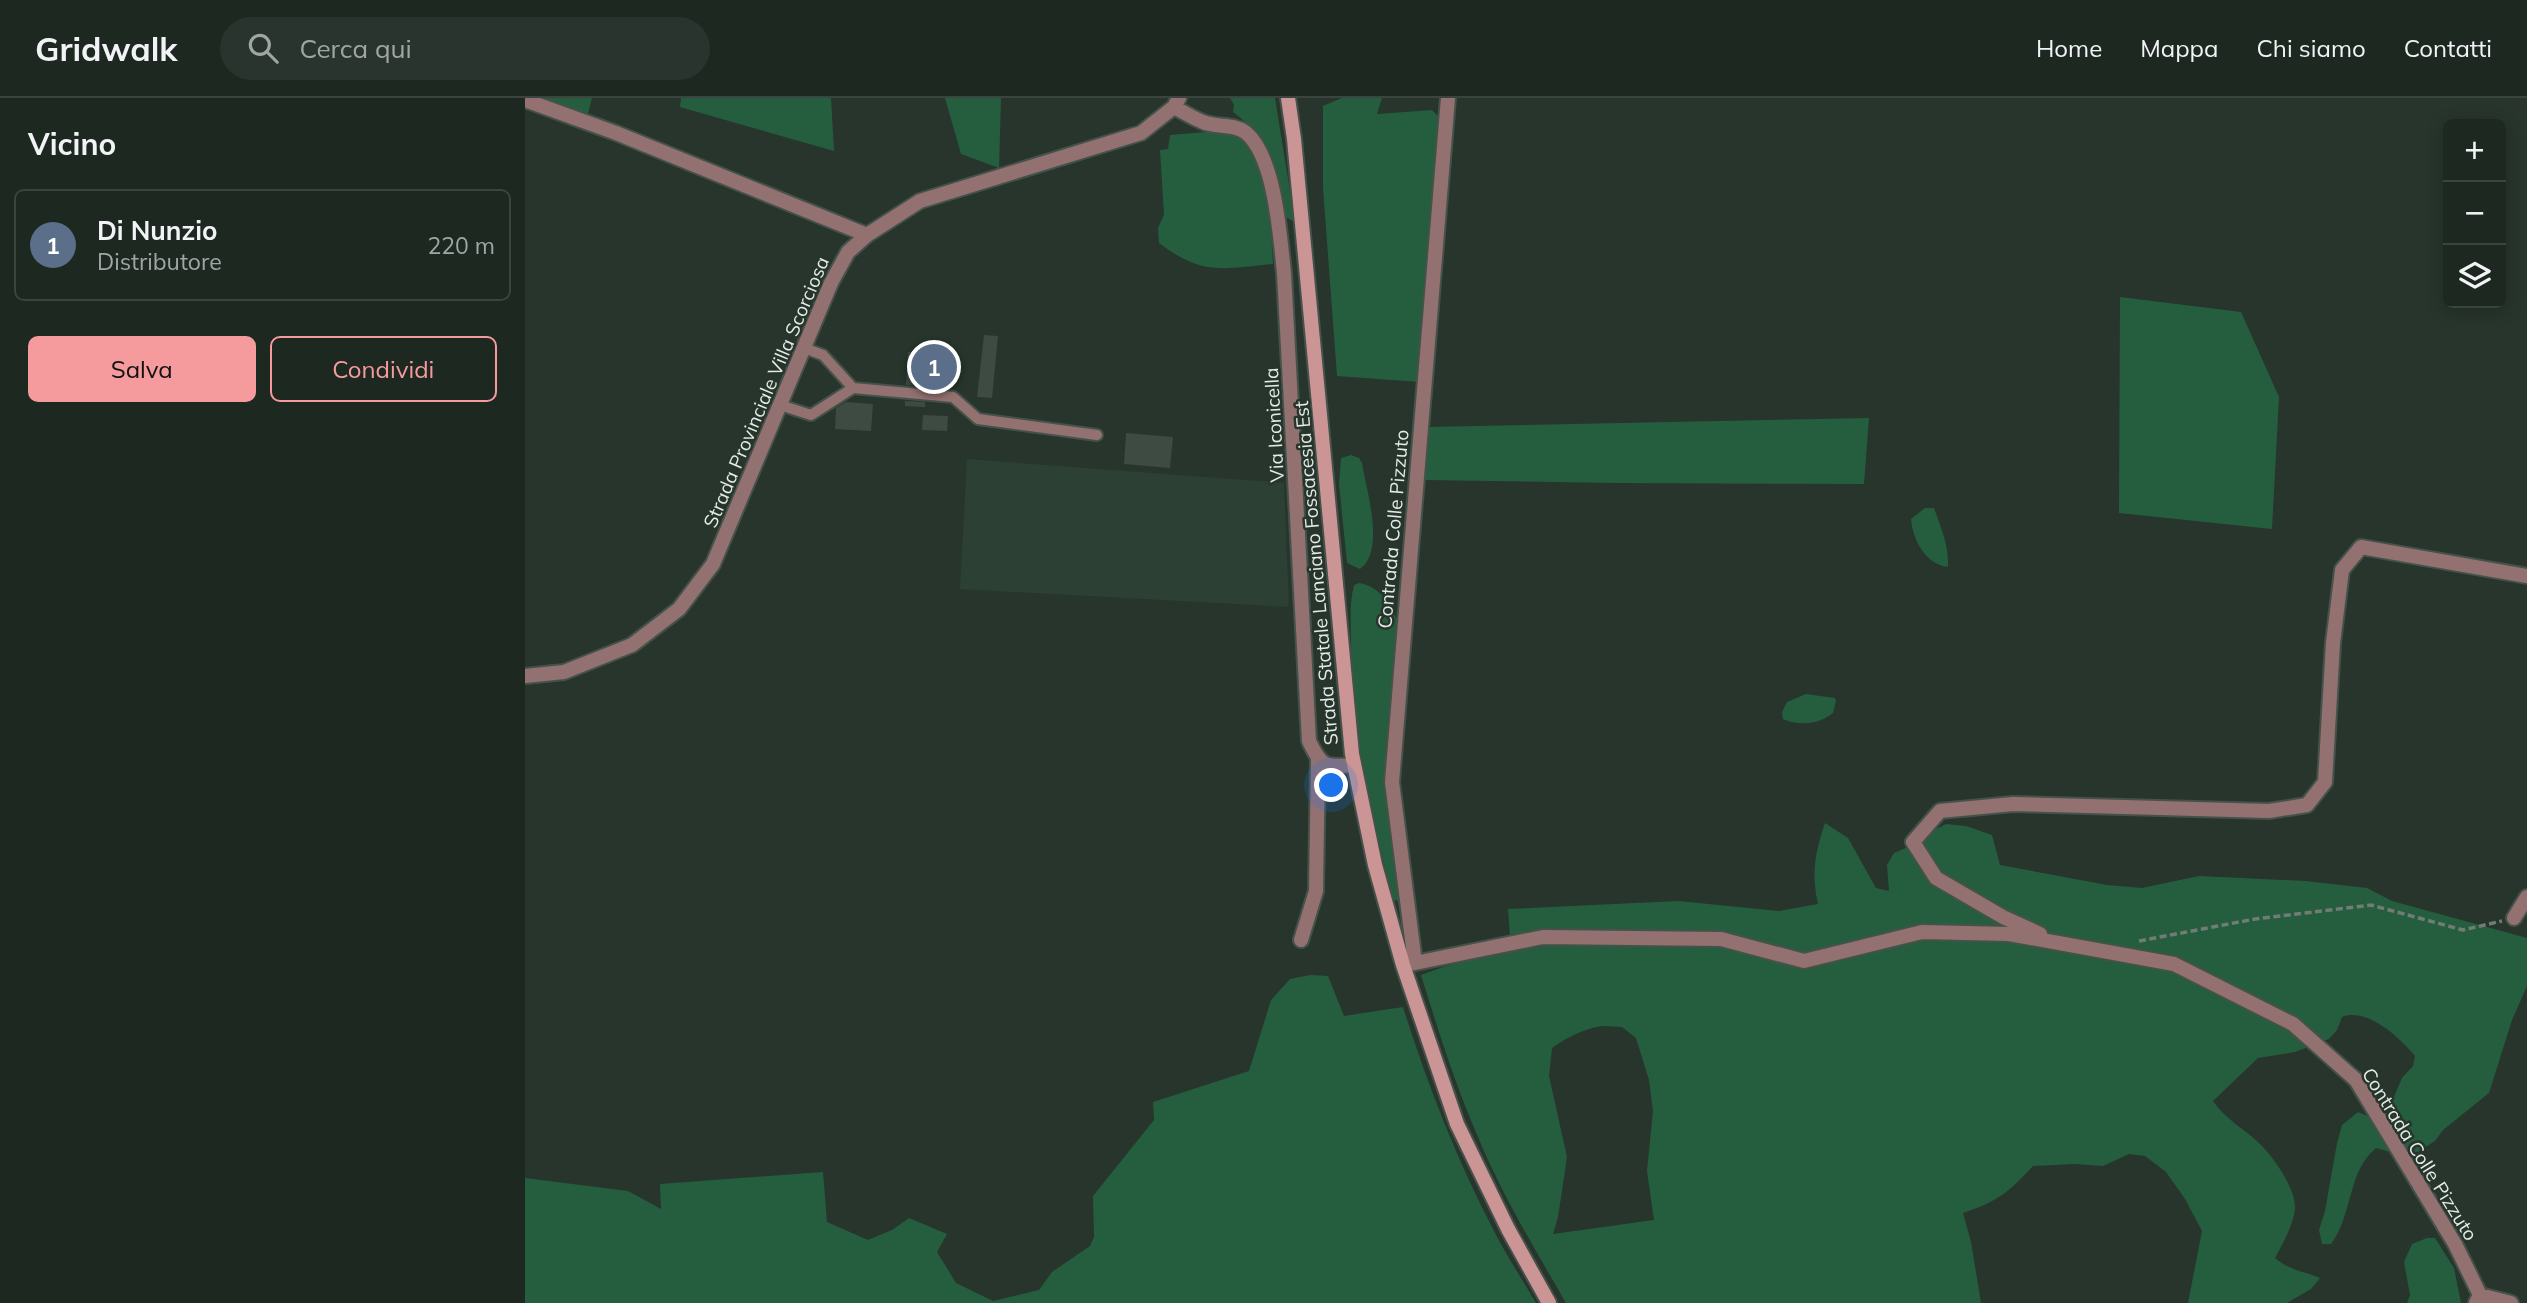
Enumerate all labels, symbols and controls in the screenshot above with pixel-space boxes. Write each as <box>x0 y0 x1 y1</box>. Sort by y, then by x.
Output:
search box <box>220 17 710 80</box>
text: Gridwalk <box>35 28 178 69</box>
icon: search <box>244 29 282 67</box>
text: Cerca qui <box>300 32 412 65</box>
text: Home <box>2036 33 2102 63</box>
text: Mappa <box>2140 33 2218 63</box>
text: Chi siamo <box>2256 33 2366 63</box>
text: Contatti <box>2404 33 2492 63</box>
map controls <box>2443 119 2506 308</box>
button: + <box>2443 119 2506 182</box>
text: Vicino <box>28 125 116 163</box>
button: − <box>2443 182 2506 245</box>
text: Di Nunzio <box>97 214 217 247</box>
text: 1 <box>46 231 60 260</box>
text: 220 m <box>427 231 495 260</box>
button: layers <box>2443 245 2506 308</box>
text: Distributore <box>97 247 222 276</box>
street label: Strada Provinciale Villa Scorciosa <box>698 253 834 531</box>
button: Salva <box>28 336 256 402</box>
button: Condividi <box>270 336 497 402</box>
pin: 1 <box>911 341 957 393</box>
street label: Via Iconicella <box>1259 367 1289 483</box>
street label: Strada Statale Lanciano Fossacesia Est <box>1289 399 1343 746</box>
street label: Contrada Colle Pizzuto <box>1372 429 1414 629</box>
your location <box>1314 768 1348 802</box>
street label: Contrada Colle Pizzuto <box>2357 1063 2483 1245</box>

